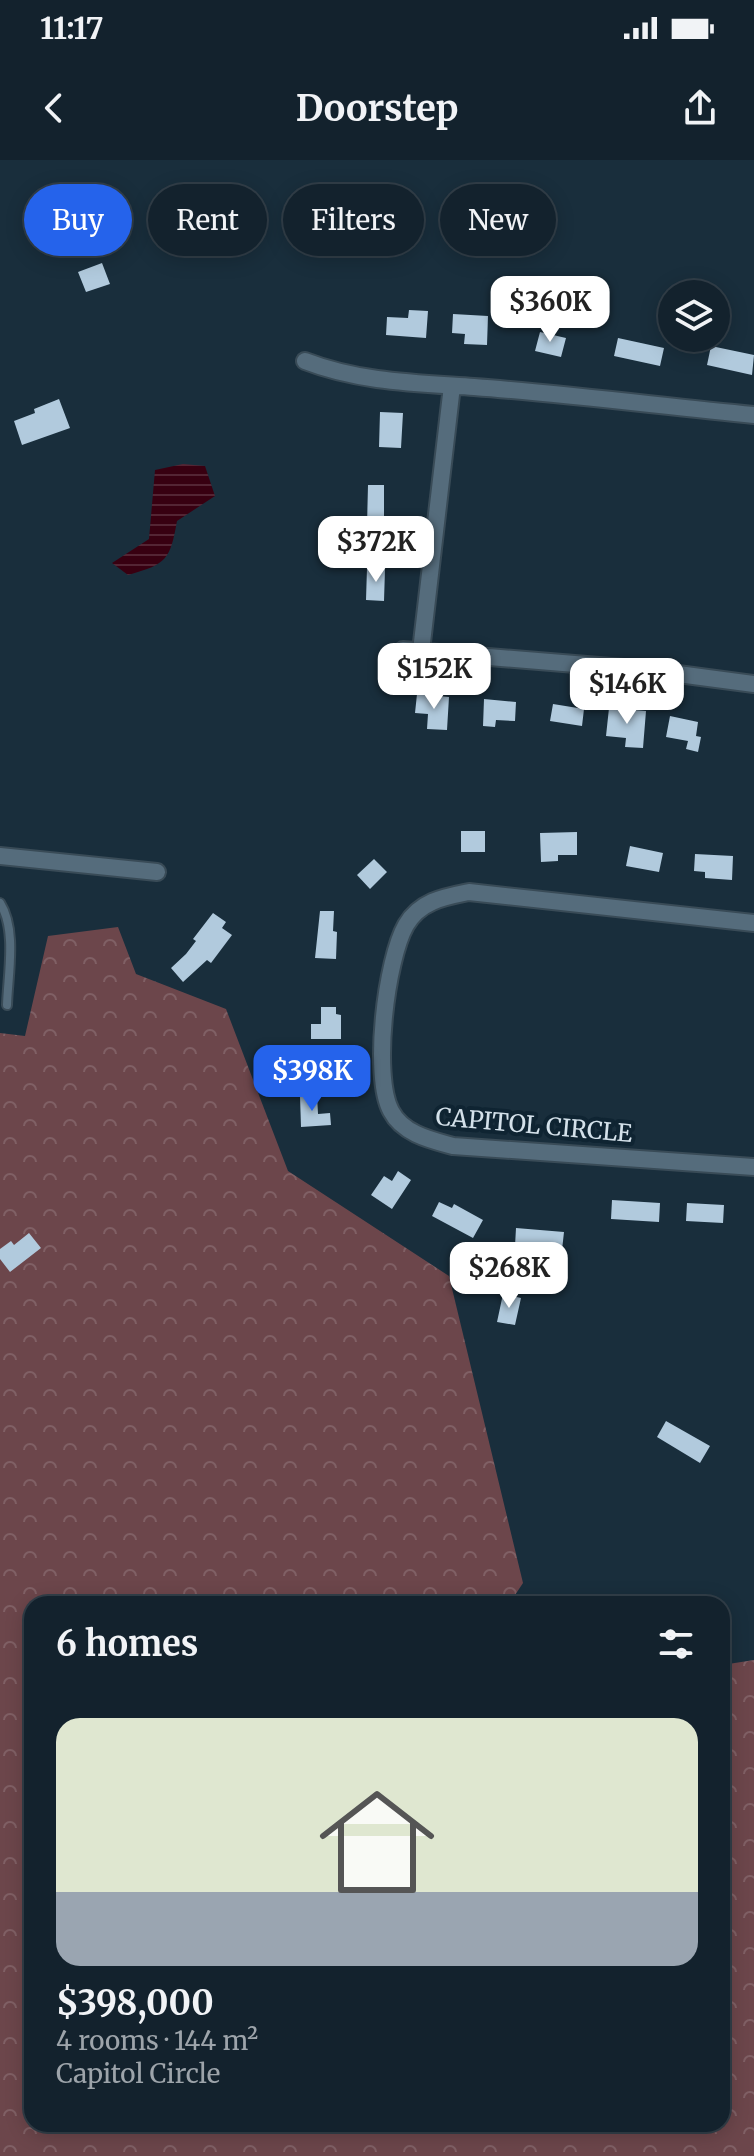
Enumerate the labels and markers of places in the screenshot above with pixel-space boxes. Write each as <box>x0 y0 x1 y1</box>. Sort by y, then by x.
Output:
pin: $360K <box>494 276 606 344</box>
pin: $372K <box>320 516 432 584</box>
pin: $152K <box>378 643 490 711</box>
pin: $146K <box>571 658 683 726</box>
pin: $398K <box>256 1045 368 1113</box>
pin: $268K <box>453 1242 565 1310</box>

